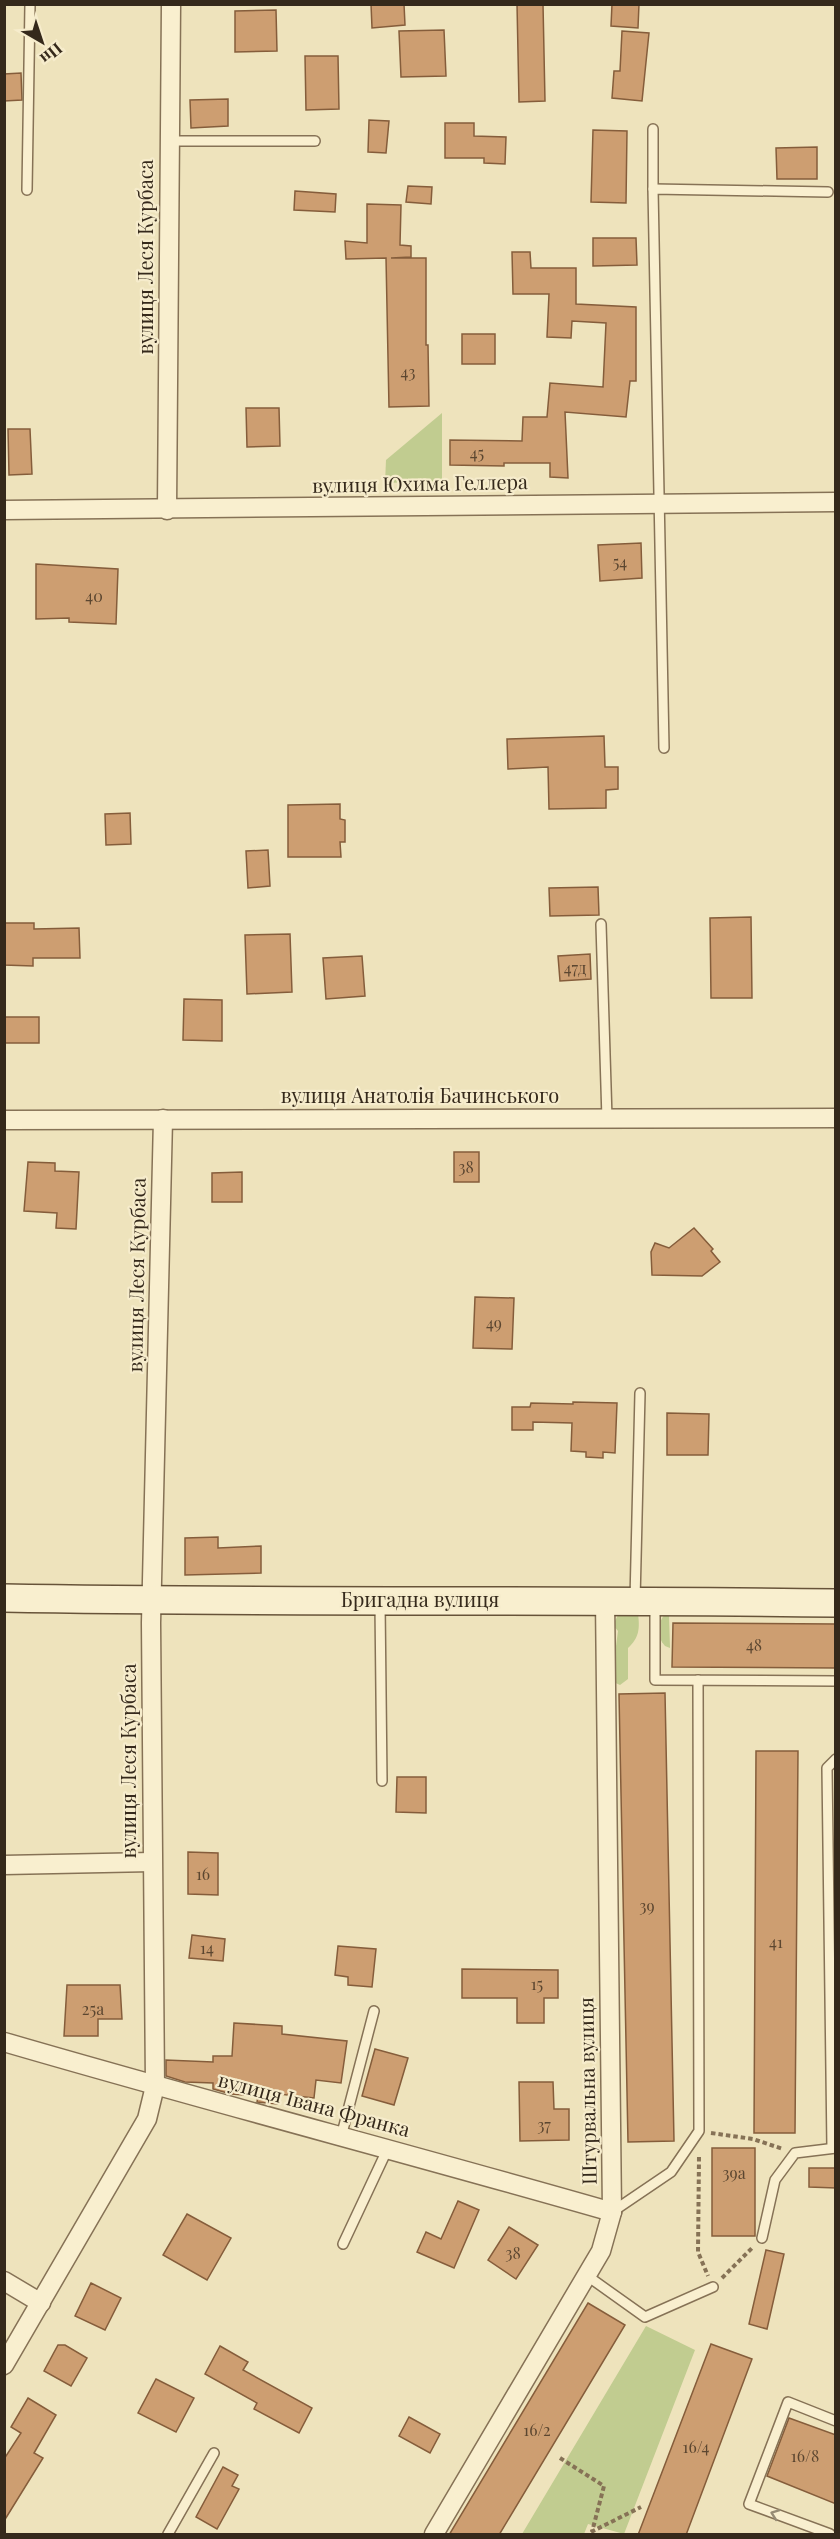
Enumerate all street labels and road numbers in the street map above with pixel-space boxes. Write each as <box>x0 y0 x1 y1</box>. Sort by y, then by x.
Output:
street label: вулиця Леся Курбаса <box>131 160 158 354</box>
street label: вулиця Юхима Геллера <box>312 467 528 498</box>
street label: вулиця Анатолія Бачинського <box>281 1081 559 1108</box>
street label: вулиця Леся Курбаса <box>120 1177 151 1373</box>
street label: Бригадна вулиця <box>341 1585 499 1612</box>
street label: вулиця Леся Курбаса <box>114 1664 141 1858</box>
street label: Штурвальна вулиця <box>571 1997 602 2185</box>
street label: вулиця Івана Франка <box>216 2065 413 2142</box>

